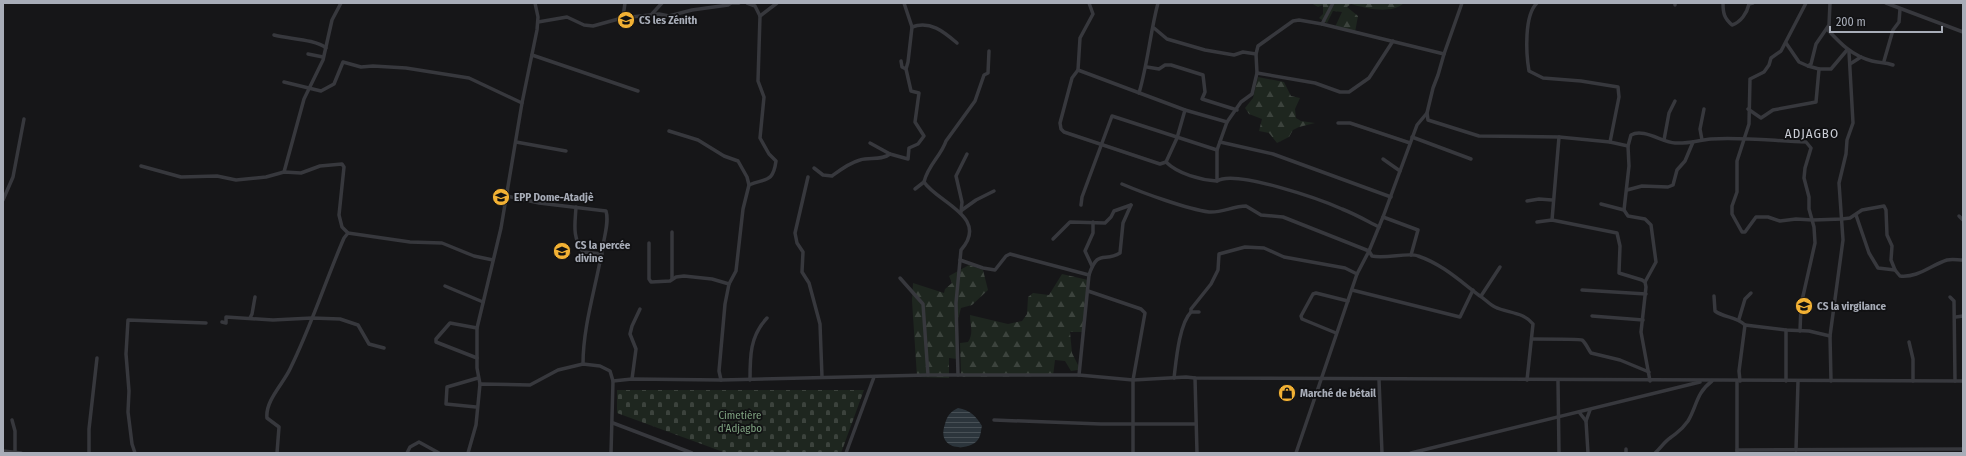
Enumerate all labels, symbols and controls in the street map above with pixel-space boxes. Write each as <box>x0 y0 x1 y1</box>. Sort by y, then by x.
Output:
scale bar <box>1830 8 1942 34</box>
school or university icon: CS les Zénith <box>616 10 636 30</box>
place label: CS les Zénith <box>639 14 698 27</box>
text: 200 m <box>1836 15 1866 29</box>
district label: ADJAGBO <box>1785 126 1839 141</box>
school or university icon: EPP Dome-Atadjè <box>491 187 511 207</box>
place label: EPP Dome-Atadjè <box>514 191 594 204</box>
place label: CS la percée divine <box>575 239 631 265</box>
school or university icon: CS la percée divine <box>552 241 572 261</box>
school or university icon: CS la virgilance <box>1794 296 1814 316</box>
place label: CS la virgilance <box>1817 300 1886 313</box>
shop icon: Marché de bétail <box>1277 383 1297 403</box>
place label: Marché de bétail <box>1300 387 1377 400</box>
park label: Cimetière d'Adjagbo <box>718 409 762 435</box>

